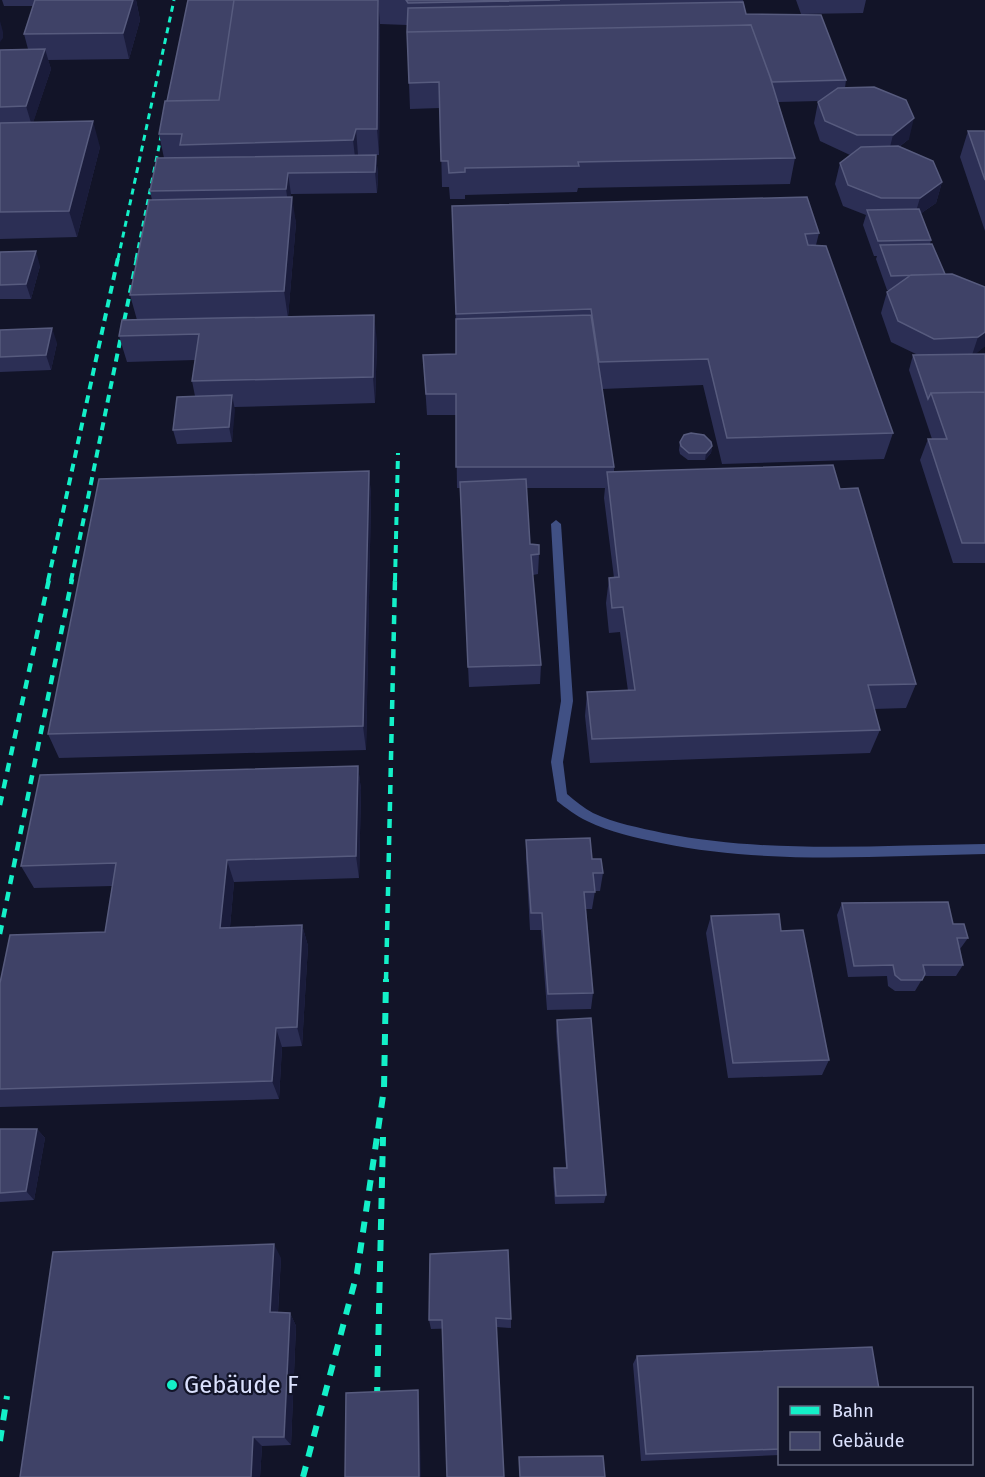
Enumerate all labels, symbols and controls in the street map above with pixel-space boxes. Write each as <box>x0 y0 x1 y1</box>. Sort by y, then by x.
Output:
place label: Gebäude F <box>184 1371 299 1399</box>
marker: Gebäude F <box>165 1378 179 1392</box>
legend <box>778 1387 973 1465</box>
text: Bahn <box>832 1400 874 1422</box>
text: Gebäude <box>832 1430 905 1452</box>

